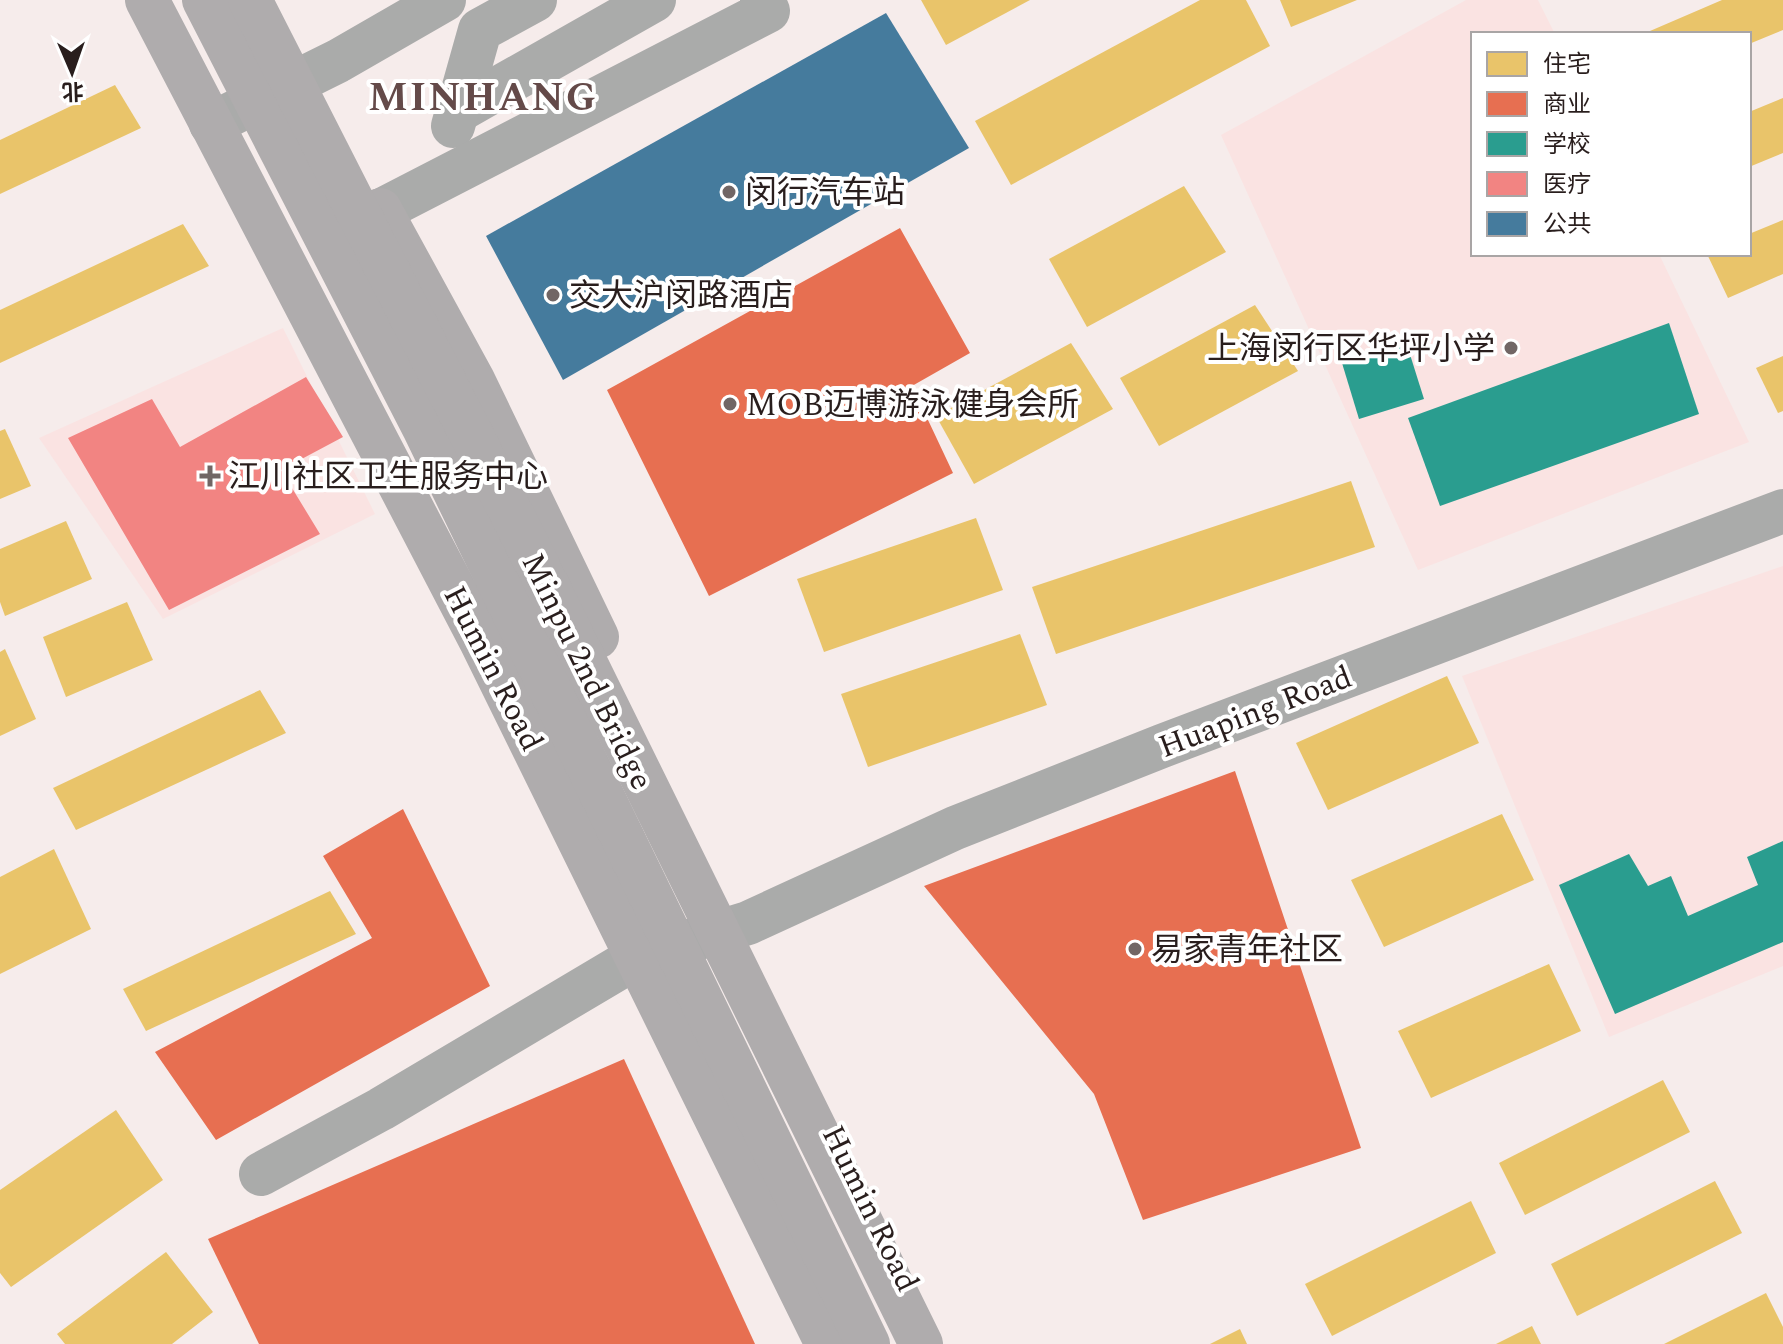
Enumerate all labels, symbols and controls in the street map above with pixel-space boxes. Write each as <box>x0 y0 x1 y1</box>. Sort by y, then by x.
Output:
north arrow <box>32 32 112 112</box>
legend <box>1471 32 1751 256</box>
text: 住宅 <box>1543 47 1591 83</box>
district label: MINHANG <box>368 68 598 129</box>
text: 北 <box>61 74 84 107</box>
text: 商业 <box>1543 87 1591 123</box>
text: 学校 <box>1543 127 1591 163</box>
text: 医疗 <box>1543 167 1591 203</box>
place label: 闵行汽车站 <box>745 169 905 218</box>
marker: 闵行汽车站 <box>720 183 738 201</box>
text: 公共 <box>1543 207 1591 243</box>
place label: 交大沪闵路酒店 <box>569 272 793 321</box>
marker: 交大沪闵路酒店 <box>544 286 562 304</box>
place label: 上海闵行区华坪小学 <box>1207 325 1495 374</box>
marker: 上海闵行区华坪小学 <box>1502 339 1520 357</box>
place label: MOB迈博游泳健身会所 <box>746 381 1079 430</box>
marker: MOB迈博游泳健身会所 <box>721 395 739 413</box>
place label: 江川社区卫生服务中心 <box>228 453 548 502</box>
marker: 江川社区卫生服务中心 <box>199 465 221 487</box>
street label: Minpu 2nd Bridge <box>508 545 665 798</box>
street label: Humin Road <box>430 577 555 760</box>
street label: Huaping Road <box>1152 653 1359 772</box>
place label: 易家青年社区 <box>1151 926 1343 975</box>
marker: 易家青年社区 <box>1126 940 1144 958</box>
street label: Humin Road <box>808 1117 931 1300</box>

